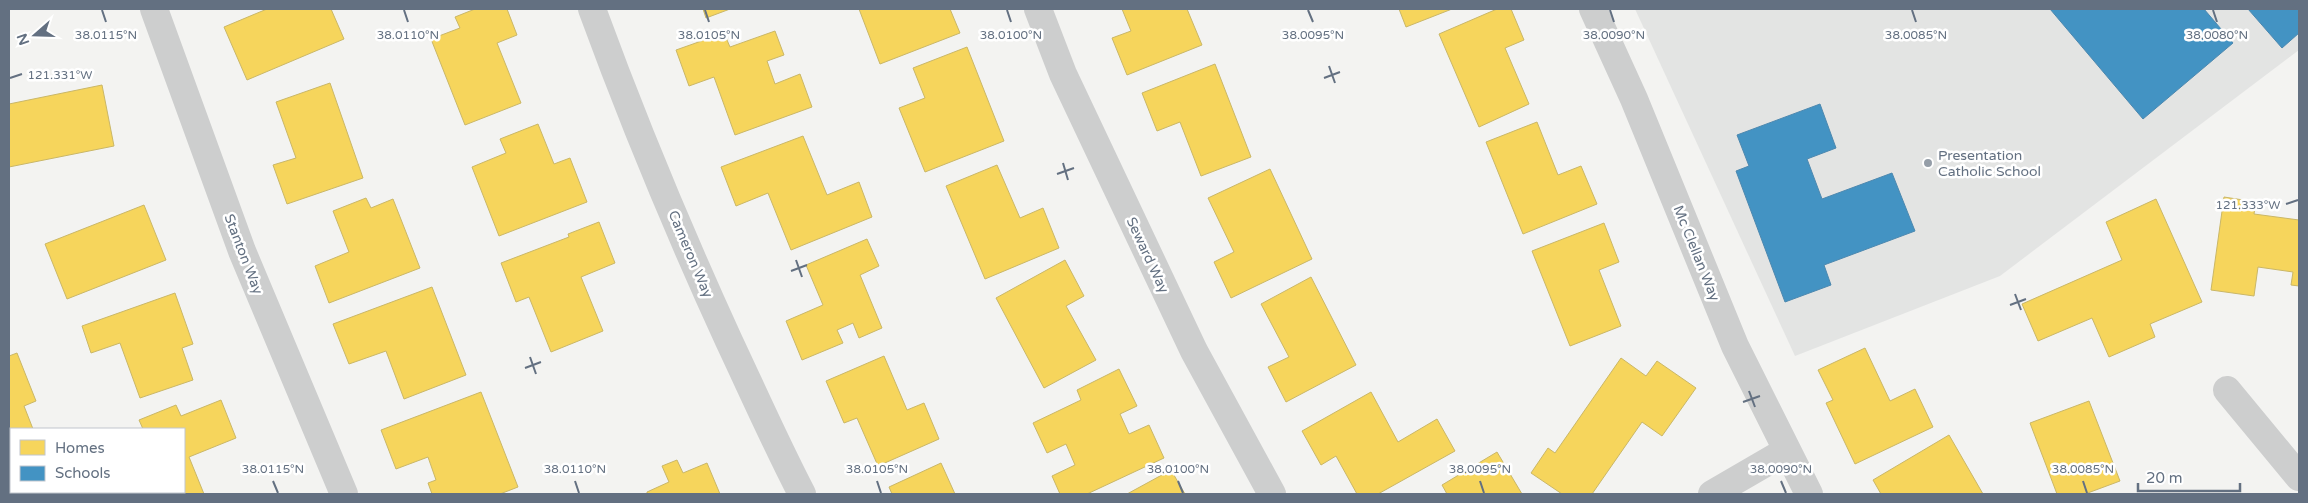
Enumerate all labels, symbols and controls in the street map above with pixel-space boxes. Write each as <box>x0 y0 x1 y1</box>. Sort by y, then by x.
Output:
north arrow <box>10 10 60 60</box>
text: 38.0115°N <box>75 28 137 42</box>
text: 38.0110°N <box>377 28 439 42</box>
text: 38.0105°N <box>678 28 740 42</box>
text: 38.0100°N <box>980 28 1042 42</box>
text: 38.0095°N <box>1282 28 1344 42</box>
text: 38.0090°N <box>1583 28 1645 42</box>
text: 38.0085°N <box>1885 28 1947 42</box>
text: 38.0080°N <box>2186 28 2248 42</box>
text: N <box>13 31 33 47</box>
text: 121.331°W <box>27 68 93 82</box>
place label: Presentation Catholic School <box>1938 147 2041 180</box>
marker: Presentation Catholic School <box>1922 157 1934 169</box>
text: 121.333°W <box>2215 198 2281 212</box>
street label: Mc Clellan Way <box>1670 203 1724 304</box>
street label: Cameron Way <box>665 208 717 301</box>
street label: Stanton Way <box>220 212 267 297</box>
street label: Seward Way <box>1123 215 1173 296</box>
legend <box>10 428 185 493</box>
text: Homes <box>55 439 105 457</box>
scale bar <box>2138 460 2240 492</box>
text: 38.0115°N <box>242 462 304 476</box>
text: 38.0110°N <box>544 462 606 476</box>
text: 38.0105°N <box>846 462 908 476</box>
text: 38.0100°N <box>1147 462 1209 476</box>
text: 38.0095°N <box>1449 462 1511 476</box>
text: 38.0090°N <box>1750 462 1812 476</box>
text: 38.0085°N <box>2052 462 2114 476</box>
text: Schools <box>55 464 111 482</box>
text: 20 m <box>2146 469 2183 487</box>

